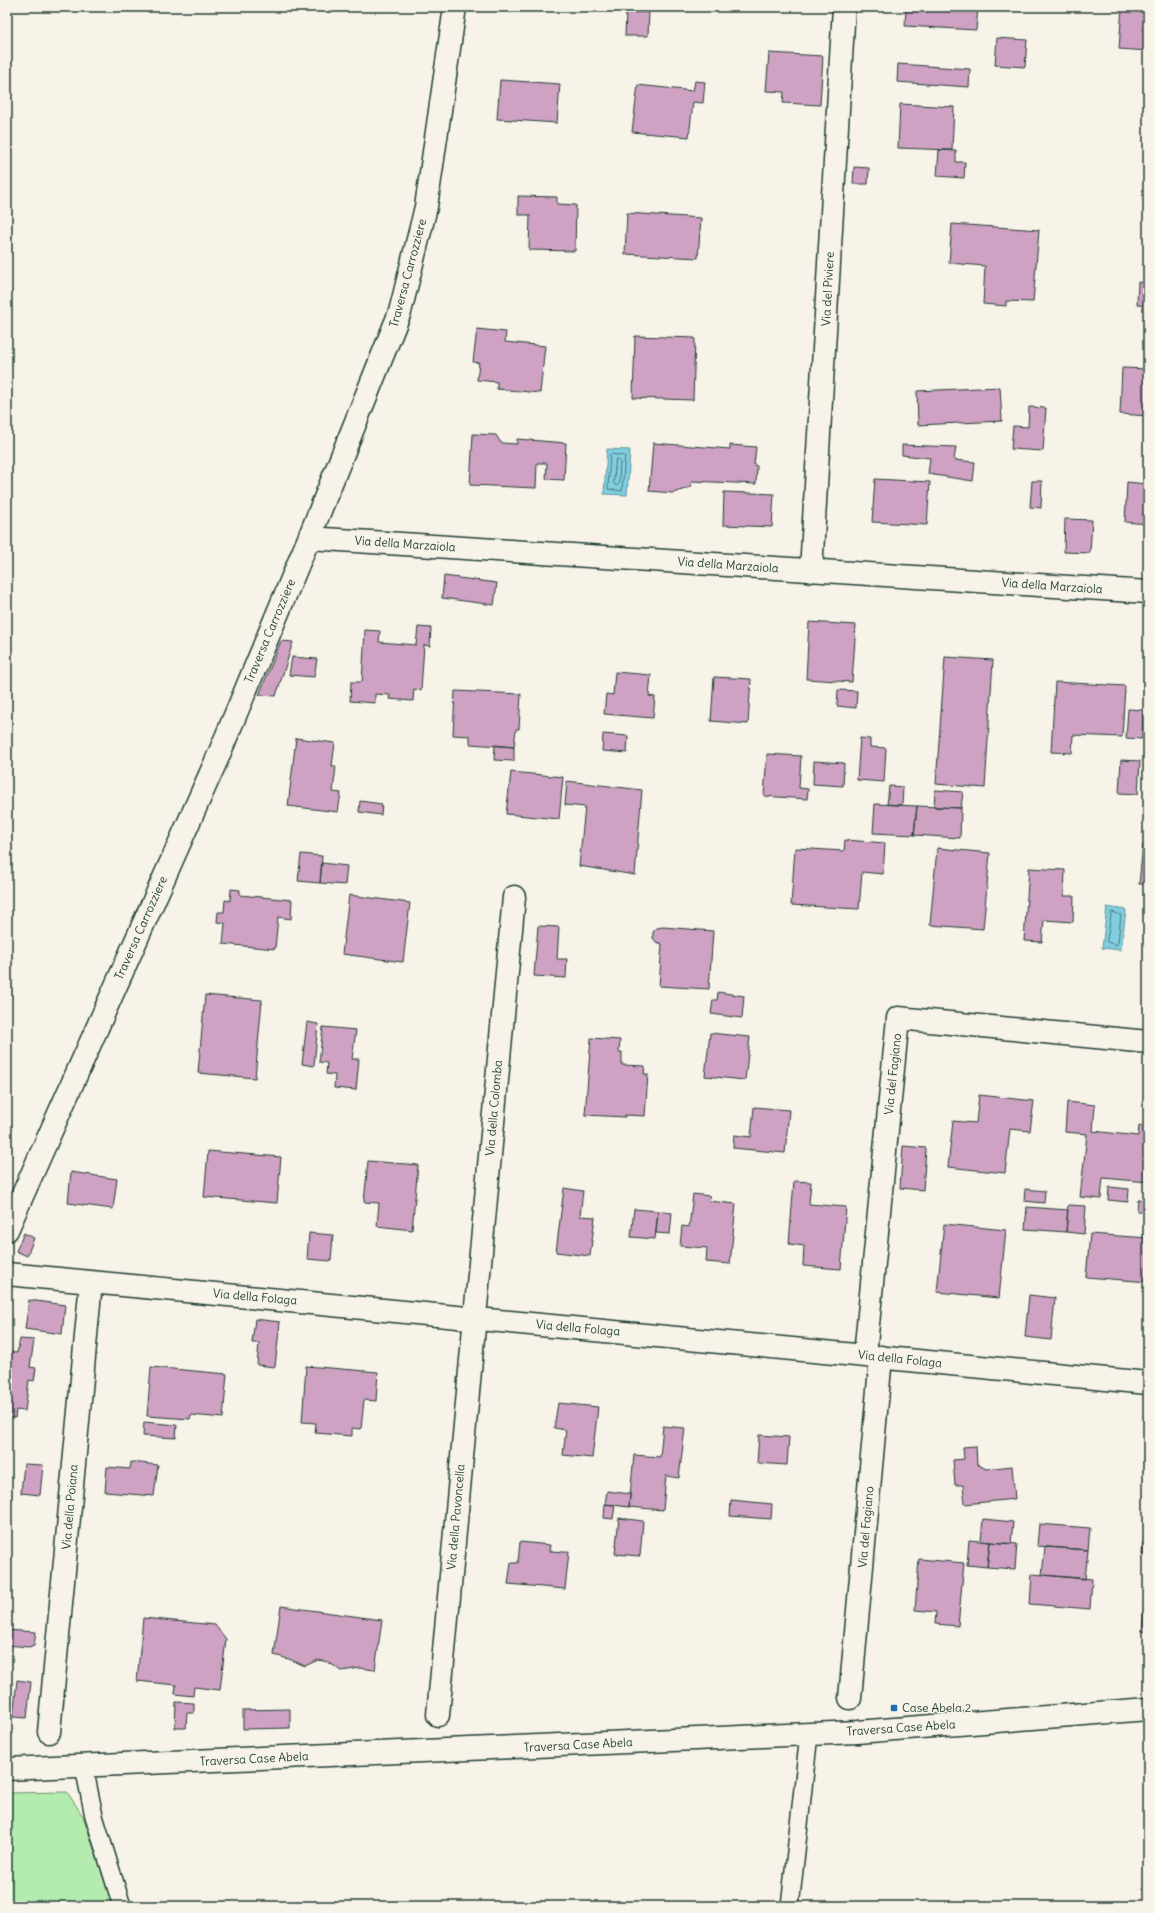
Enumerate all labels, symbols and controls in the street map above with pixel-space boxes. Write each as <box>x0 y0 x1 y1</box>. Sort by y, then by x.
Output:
street label: Traversa Carrozziere <box>386 217 429 329</box>
street label: Via del Piviere <box>818 251 837 327</box>
street label: Via della Marzaiola <box>354 532 456 555</box>
street label: Via della Marzaiola <box>677 553 779 576</box>
street label: Via della Marzaiola <box>1001 574 1103 597</box>
street label: Traversa Carrozziere <box>241 576 298 685</box>
street label: Traversa Carrozziere <box>111 874 170 982</box>
street label: Via del Fagiano <box>881 1032 904 1115</box>
street label: Via della Colomba <box>482 1059 505 1157</box>
street label: Via della Folaga <box>212 1285 298 1308</box>
street label: Via della Folaga <box>535 1316 621 1339</box>
street label: Via della Folaga <box>857 1347 943 1370</box>
street label: Via della Pavoncella <box>443 1463 468 1571</box>
street label: Via della Poiana <box>58 1464 81 1550</box>
street label: Via del Fagiano <box>854 1485 877 1568</box>
place label: Case Abela 2 <box>902 1700 972 1715</box>
marker: Case Abela 2 <box>889 1703 899 1713</box>
street label: Traversa Case Abela <box>846 1716 956 1739</box>
street label: Traversa Case Abela <box>523 1734 633 1755</box>
street label: Traversa Case Abela <box>199 1748 309 1769</box>

